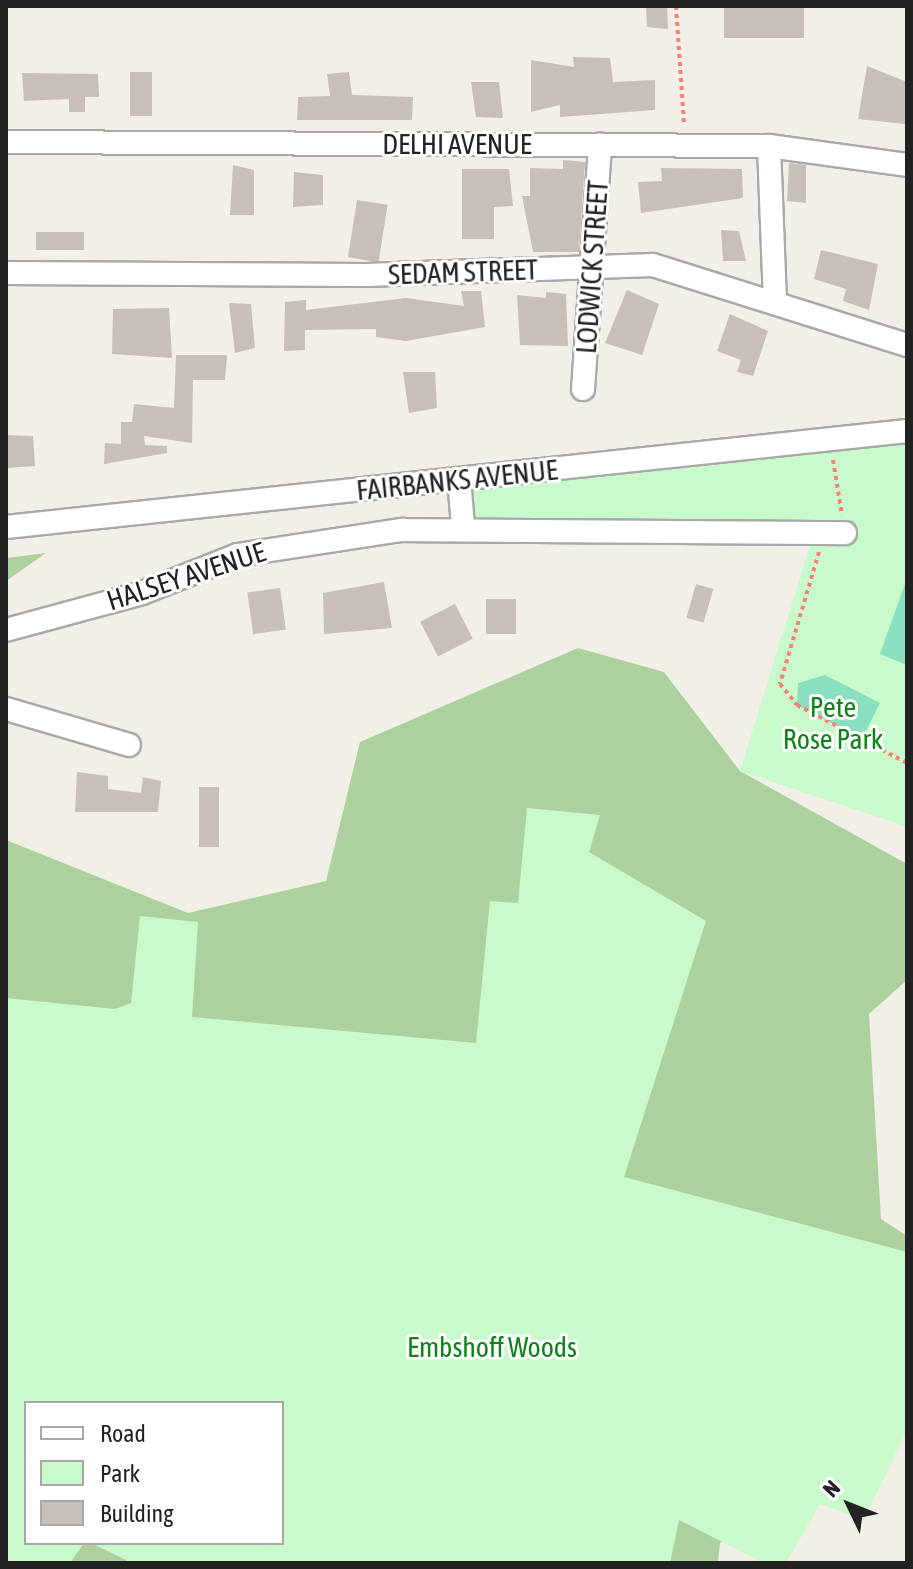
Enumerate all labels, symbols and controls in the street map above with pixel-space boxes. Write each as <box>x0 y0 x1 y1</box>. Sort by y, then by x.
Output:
street label: DELHI AVENUE <box>382 127 532 161</box>
street label: LODWICK STREET <box>569 179 615 355</box>
street label: SEDAM STREET <box>388 253 538 291</box>
street label: FAIRBANKS AVENUE <box>355 453 559 507</box>
street label: HALSEY AVENUE <box>103 535 269 617</box>
park label: Pete Rose Park <box>783 690 883 756</box>
park label: Embshoff Woods <box>407 1330 577 1364</box>
legend <box>24 1401 284 1545</box>
text: Road <box>100 1420 146 1447</box>
text: Park <box>100 1460 140 1487</box>
north arrow <box>809 1465 889 1545</box>
text: N <box>818 1475 845 1502</box>
text: Building <box>100 1500 173 1527</box>

